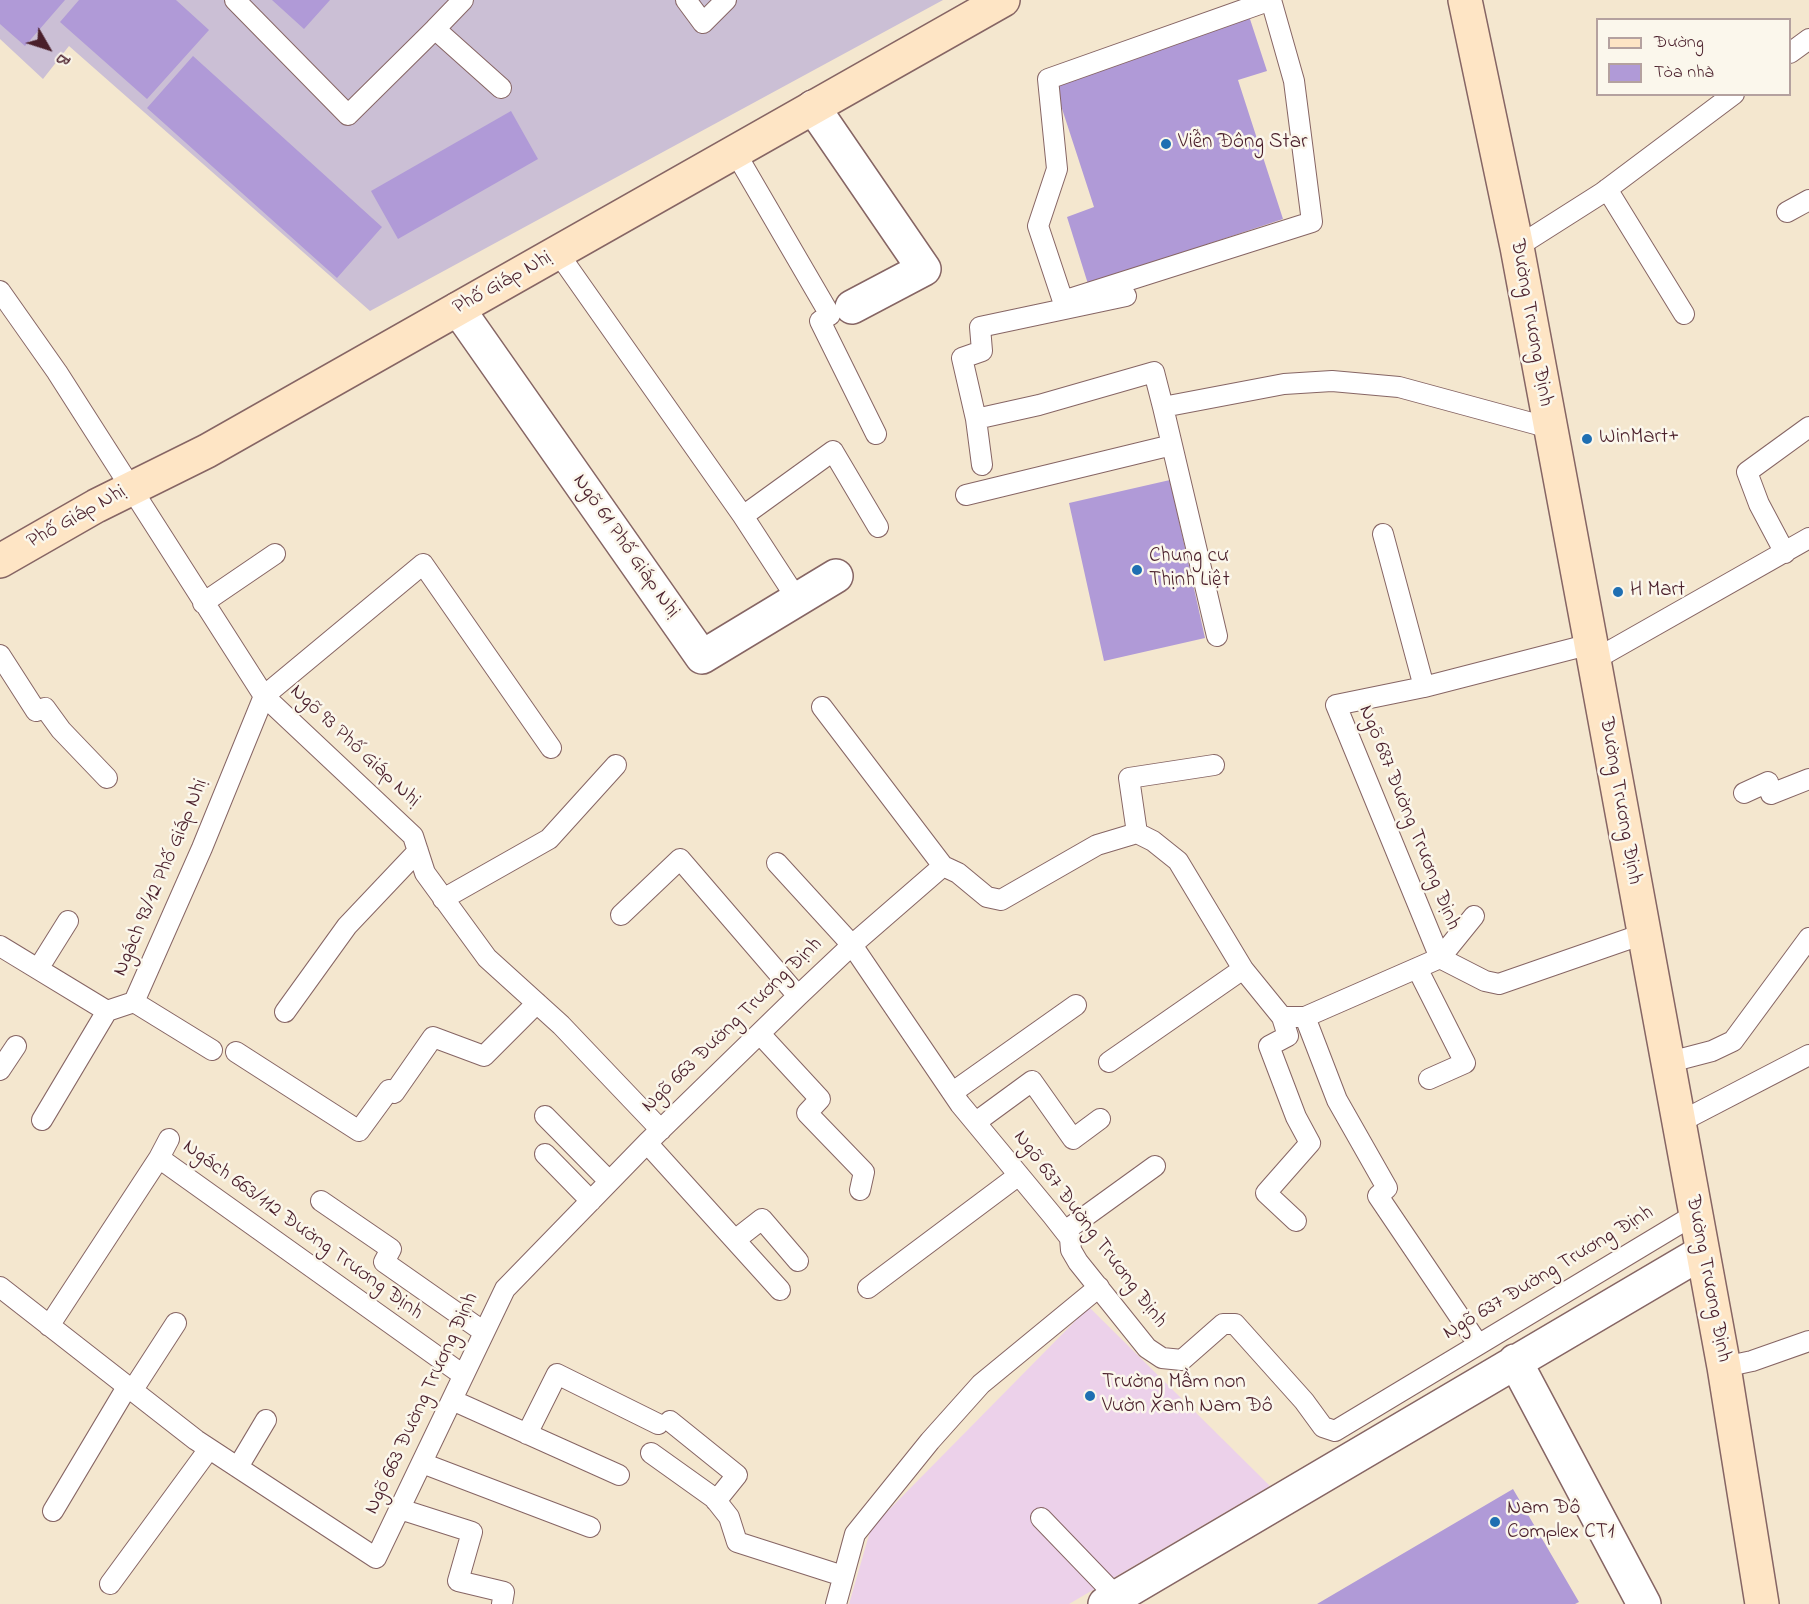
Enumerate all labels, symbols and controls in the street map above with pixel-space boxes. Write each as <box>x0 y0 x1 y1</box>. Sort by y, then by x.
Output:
north arrow <box>18 18 78 78</box>
legend <box>1596 18 1791 96</box>
text: Đường <box>1654 30 1704 56</box>
text: B <box>49 48 75 71</box>
text: Tòa nhà <box>1654 60 1714 86</box>
place label: Viễn Đông Star <box>1178 131 1307 157</box>
marker: Viễn Đông Star <box>1159 137 1173 151</box>
street label: Đường Trương Định <box>1503 237 1557 409</box>
street label: Phố Giáp Nhị <box>449 247 557 321</box>
place label: WinMart+ <box>1599 426 1679 452</box>
marker: WinMart+ <box>1580 432 1594 446</box>
street label: Ngõ 61 Phố Giáp Nhị <box>566 470 684 624</box>
street label: Phố Giáp Nhị <box>23 481 131 555</box>
place label: Chung cư Thịnh Liệt <box>1149 545 1230 595</box>
marker: Chung cư Thịnh Liệt <box>1130 563 1144 577</box>
place label: H Mart <box>1630 579 1685 605</box>
marker: H Mart <box>1611 585 1625 599</box>
street label: Ngõ 93 Phố Giáp Nhị <box>284 680 424 814</box>
street label: Ngõ 687 Đường Trương Định <box>1351 702 1465 934</box>
street label: Đường Trương Định <box>1592 715 1646 887</box>
street label: Ngách 93/12 Phố Giáp Nhị <box>109 776 215 980</box>
street label: Ngõ 663 Đường Trương Định <box>637 933 829 1119</box>
street label: Ngõ 637 Đường Trương Định <box>1006 1126 1172 1334</box>
street label: Ngách 663/112 Đường Trương Định <box>177 1135 427 1327</box>
street label: Đường Trương Định <box>1678 1193 1736 1365</box>
street label: Ngõ 637 Đường Trương Định <box>1439 1201 1659 1347</box>
street label: Ngõ 663 Đường Trương Định <box>361 1289 485 1519</box>
place label: Trường Mầm non Vườn Xanh Nam Đô <box>1102 1371 1273 1421</box>
marker: Trường Mầm non Vườn Xanh Nam Đô <box>1083 1389 1097 1403</box>
place label: Nam Đô Complex CT1 <box>1507 1497 1614 1547</box>
marker: Nam Đô Complex CT1 <box>1488 1515 1502 1529</box>

